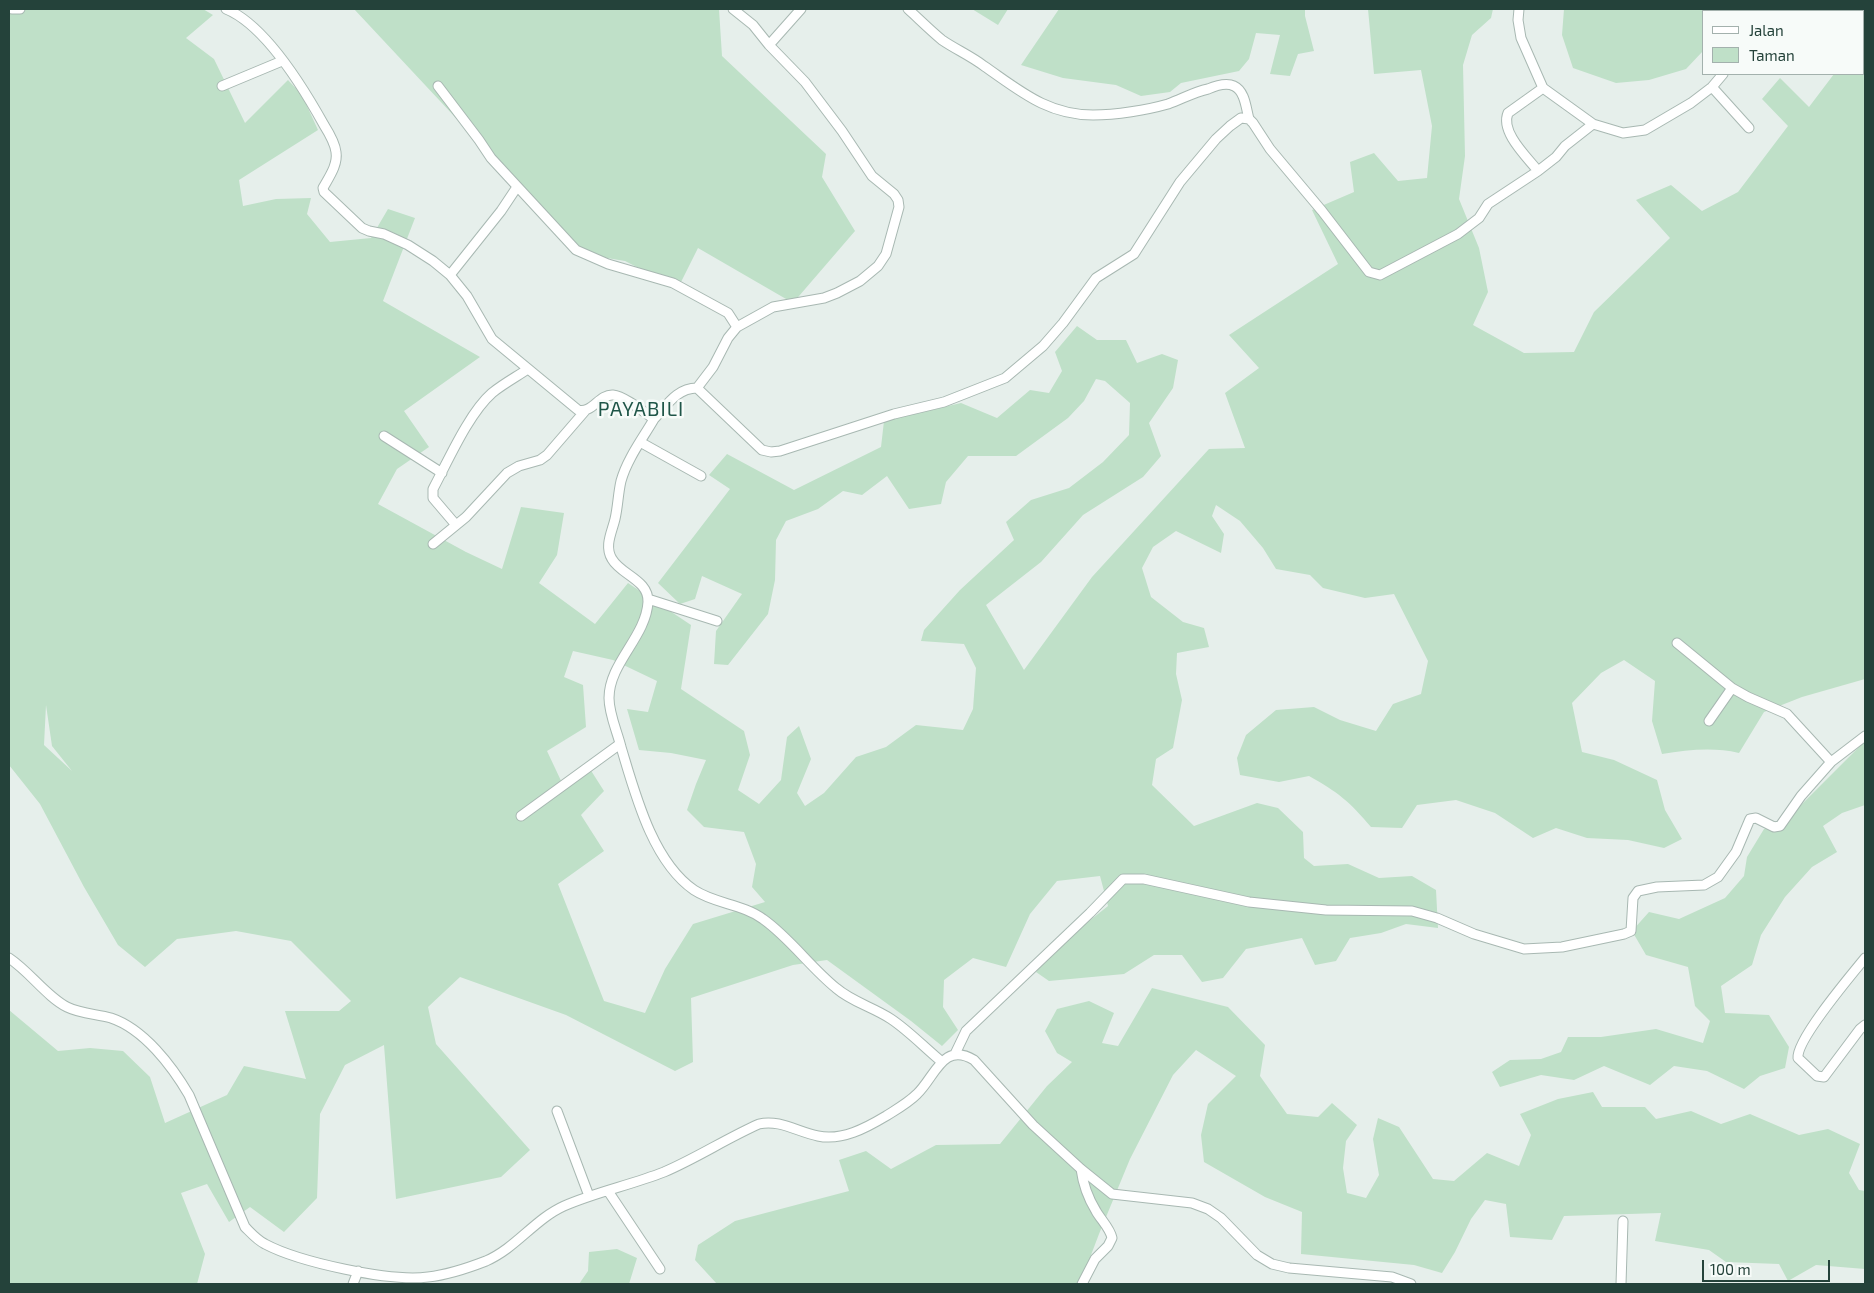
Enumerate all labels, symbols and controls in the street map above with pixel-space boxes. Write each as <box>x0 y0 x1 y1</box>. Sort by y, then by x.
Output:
legend <box>1702 10 1864 75</box>
text: Jalan <box>1749 21 1784 39</box>
text: Taman <box>1749 46 1795 64</box>
district label: PAYABILI <box>597 397 685 421</box>
scale bar <box>1704 1250 1832 1282</box>
text: 100 m <box>1710 1260 1751 1278</box>

